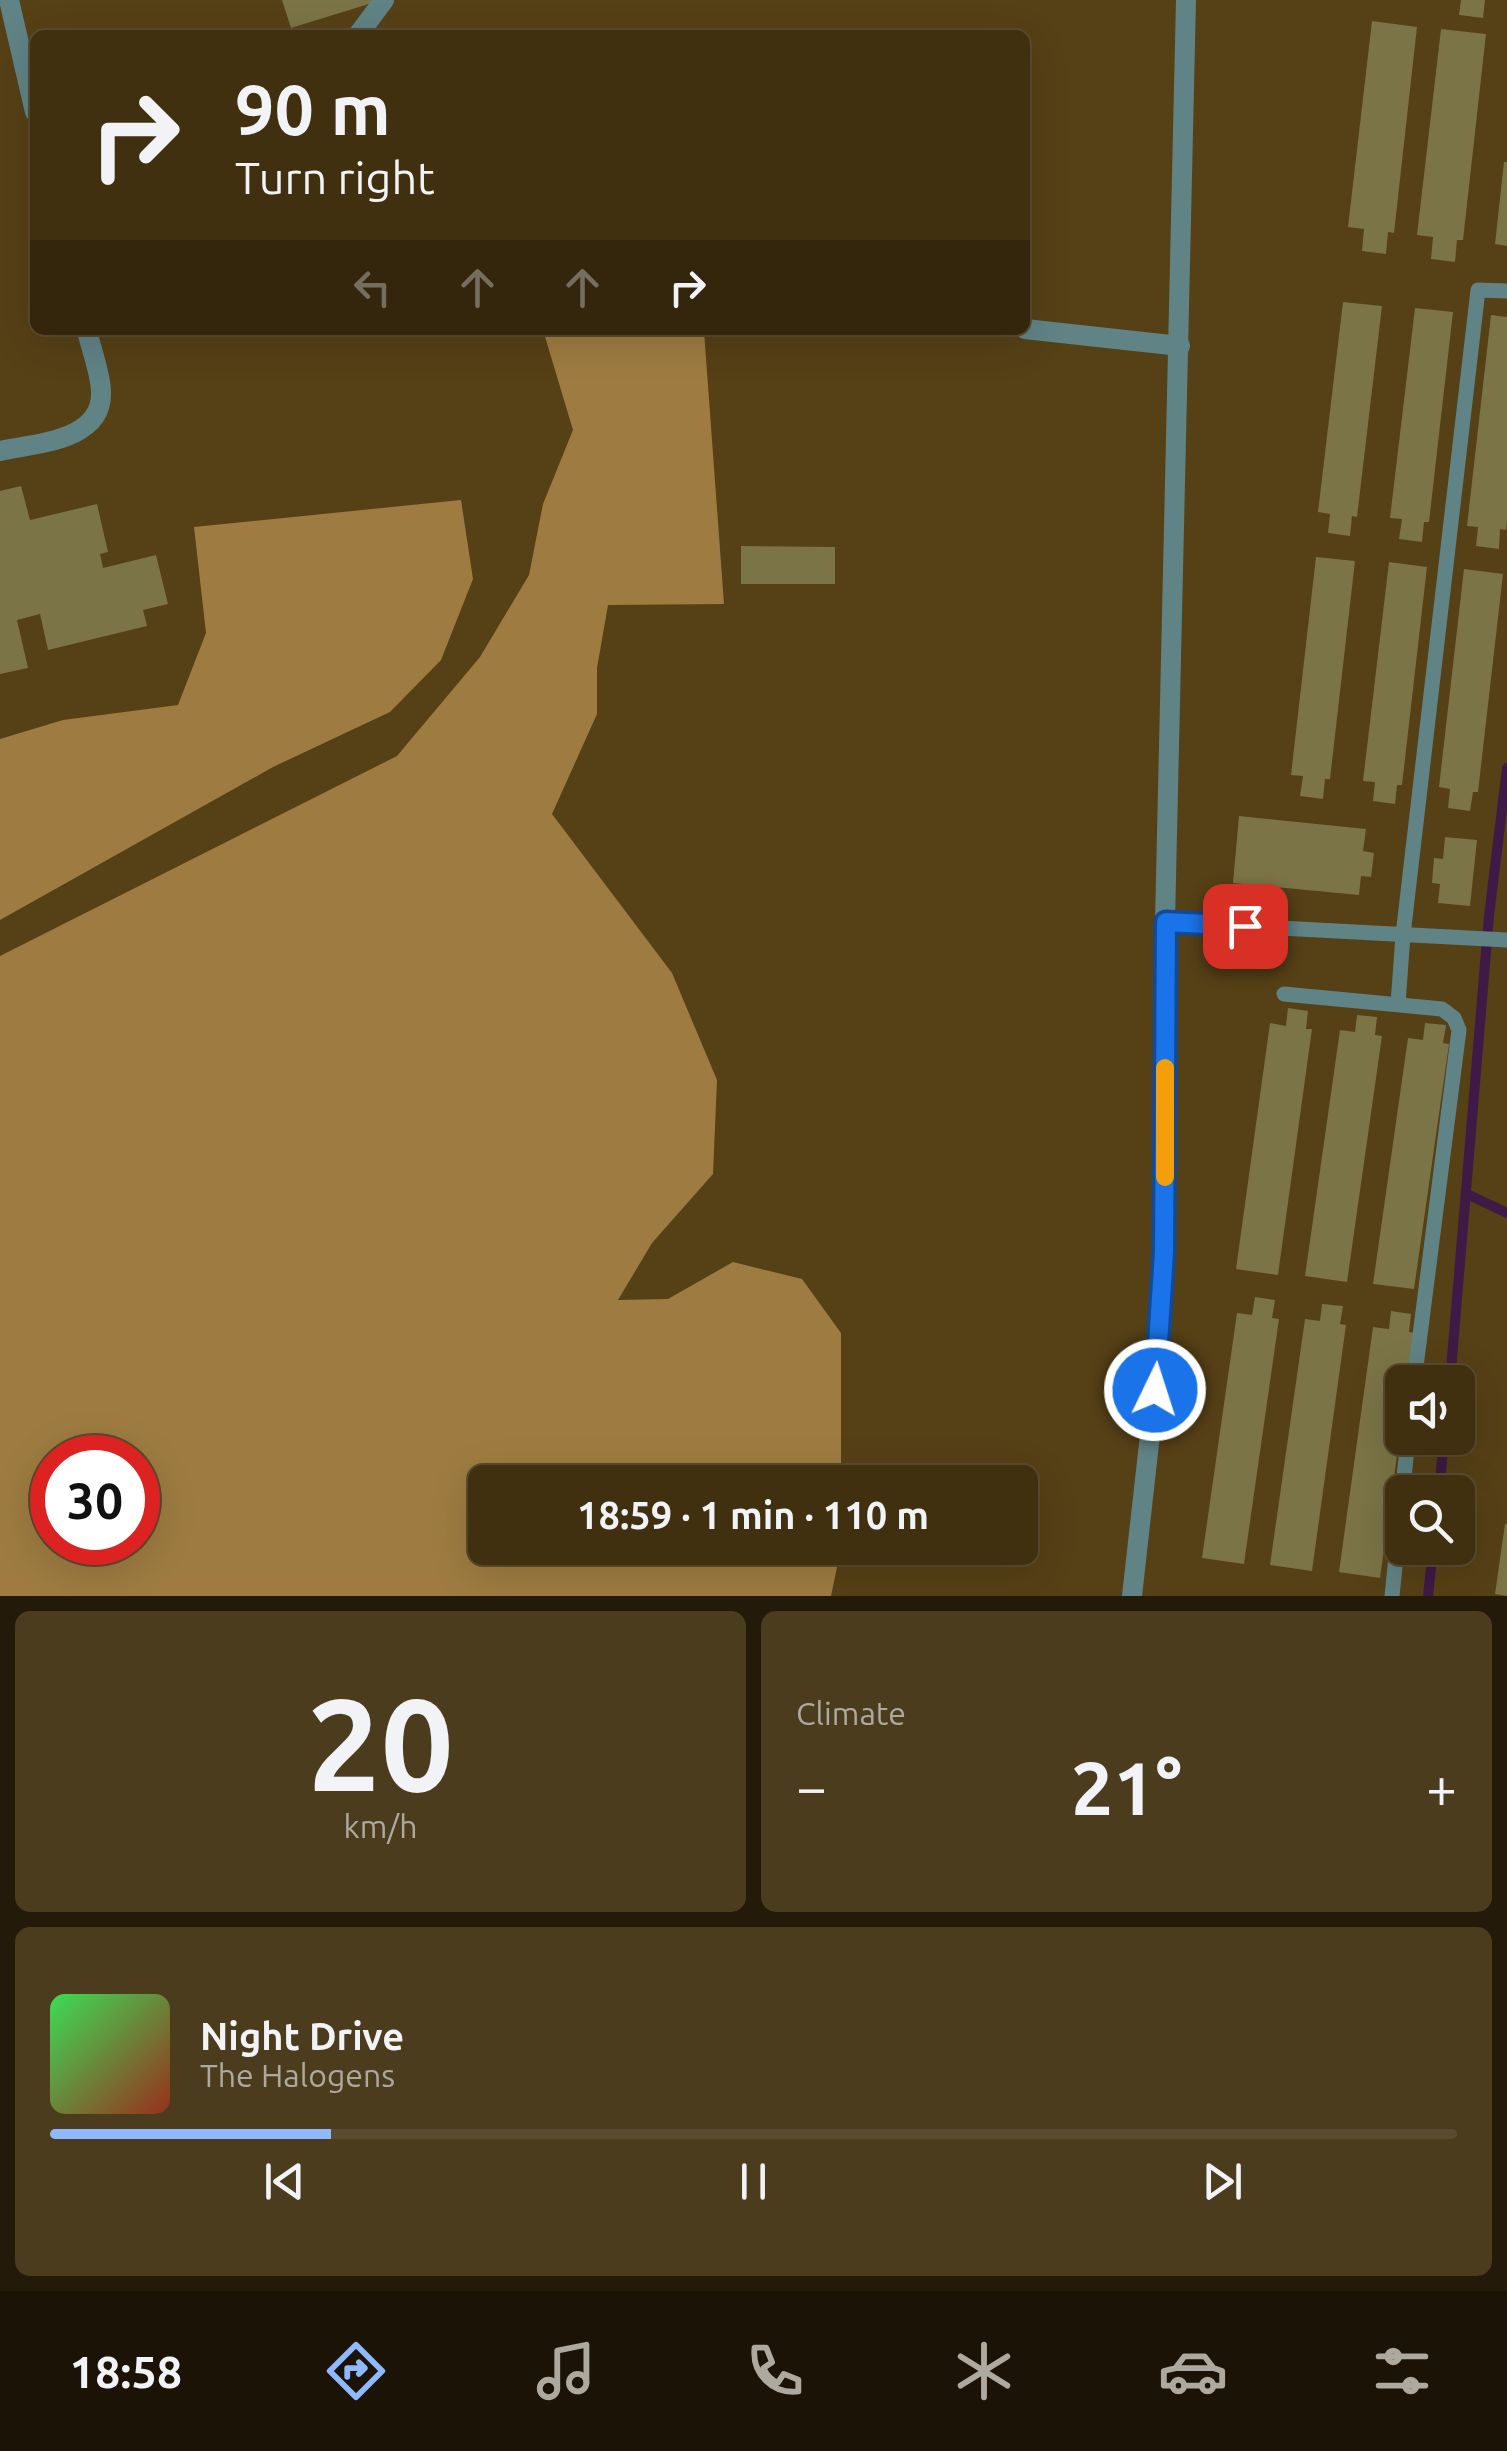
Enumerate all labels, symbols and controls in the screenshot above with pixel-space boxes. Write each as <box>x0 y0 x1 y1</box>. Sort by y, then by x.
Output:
icon: right <box>70 70 200 200</box>
text: 90 m <box>235 70 391 148</box>
text: Turn right <box>235 152 435 203</box>
icon: left <box>345 260 400 315</box>
icon: ahead <box>450 260 505 315</box>
icon: ahead <box>555 260 610 315</box>
icon: right <box>660 260 715 315</box>
pin <box>1203 884 1288 969</box>
icon: arrive <box>1218 899 1273 954</box>
position arrow <box>1103 1338 1207 1442</box>
map controls <box>1385 1365 1475 1565</box>
button: sound <box>1385 1365 1475 1455</box>
speed limit sign: 30 <box>30 1435 160 1565</box>
button: search <box>1385 1475 1475 1565</box>
text: 18:59 · 1 min · 110 m <box>577 1494 929 1536</box>
text: 20 <box>307 1670 454 1816</box>
text: Climate <box>796 1695 906 1731</box>
text: 21° <box>1071 1745 1182 1829</box>
text: − <box>796 1756 827 1817</box>
text: + <box>1426 1756 1457 1817</box>
text: km/h <box>344 1808 417 1844</box>
text: Night Drive <box>200 2015 404 2057</box>
text: The Halogens <box>200 2057 395 2093</box>
icon: previous <box>257 2154 312 2209</box>
icon: pause <box>726 2154 781 2209</box>
icon: next <box>1195 2154 1250 2209</box>
icon: directions <box>321 2336 391 2406</box>
icon: music <box>531 2336 601 2406</box>
icon: phone <box>740 2336 810 2406</box>
icon: climate <box>949 2336 1019 2406</box>
icon: car <box>1158 2336 1228 2406</box>
icon: filters <box>1367 2336 1437 2406</box>
text: 18:58 <box>70 2346 182 2397</box>

